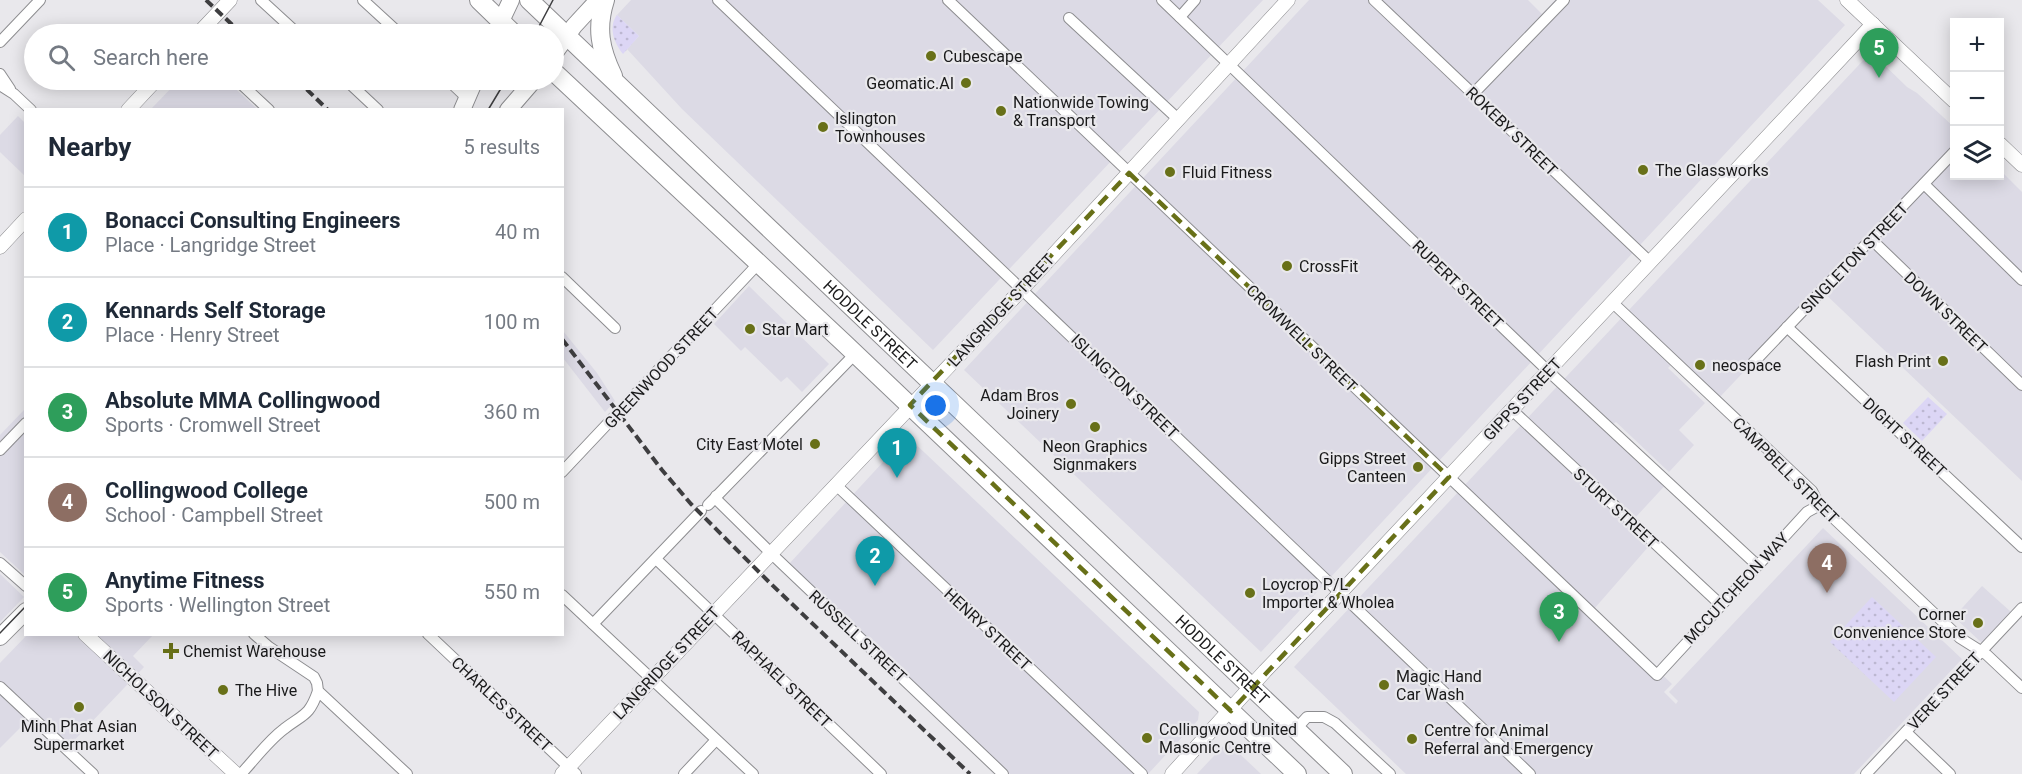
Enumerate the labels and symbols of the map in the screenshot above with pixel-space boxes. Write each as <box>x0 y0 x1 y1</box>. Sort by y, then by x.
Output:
pin: 5 <box>1860 28 1898 78</box>
place label: Cubescape <box>943 47 1023 66</box>
marker: Cubescape <box>924 49 938 63</box>
place label: Geomatic.AI <box>866 74 954 93</box>
marker: Geomatic.AI <box>959 76 973 90</box>
street label: ROKEBY STREET <box>1462 83 1562 180</box>
place label: Nationwide Towing & Transport <box>1013 93 1149 130</box>
marker: Nationwide Towing & Transport <box>994 104 1008 118</box>
place label: Islington Townhouses <box>835 109 926 146</box>
marker: Islington Townhouses <box>816 120 830 134</box>
place label: The Glassworks <box>1655 161 1769 180</box>
place label: Fluid Fitness <box>1182 163 1272 182</box>
marker: The Glassworks <box>1636 163 1650 177</box>
marker: Fluid Fitness <box>1163 165 1177 179</box>
street label: SINGLETON STREET <box>1797 199 1912 318</box>
street label: RUPERT STREET <box>1408 236 1507 333</box>
street label: LANGRIDGE STREET <box>944 250 1059 371</box>
place label: CrossFit <box>1299 257 1358 276</box>
marker: CrossFit <box>1280 259 1294 273</box>
street label: DOWN STREET <box>1900 268 1991 357</box>
street label: HODDLE STREET <box>819 276 921 374</box>
street label: CROMWELL STREET <box>1242 281 1361 396</box>
street label: GREENWOOD STREET <box>601 304 722 433</box>
place label: Star Mart <box>762 320 829 339</box>
marker: Star Mart <box>743 322 757 336</box>
street label: ISLINGTON STREET <box>1067 330 1183 443</box>
place label: Flash Print <box>1855 352 1931 371</box>
street label: GIPPS STREET <box>1479 354 1566 444</box>
marker: Flash Print <box>1936 354 1950 368</box>
place label: neospace <box>1712 356 1781 375</box>
marker: neospace <box>1693 358 1707 372</box>
place label: Adam Bros Joinery <box>980 386 1059 423</box>
your location <box>921 391 950 420</box>
street label: DIGHT STREET <box>1859 394 1951 481</box>
marker: Adam Bros Joinery <box>1064 397 1078 411</box>
street label: CAMPBELL STREET <box>1729 413 1843 528</box>
marker: Neon Graphics Signmakers <box>1088 420 1102 434</box>
pin: 1 <box>878 428 916 478</box>
place label: City East Motel <box>696 435 803 454</box>
marker: City East Motel <box>808 437 822 451</box>
place label: Neon Graphics Signmakers <box>1043 437 1147 474</box>
place label: Gipps Street Canteen <box>1319 449 1406 486</box>
marker: Gipps Street Canteen <box>1411 460 1425 474</box>
street label: STURT STREET <box>1569 464 1662 553</box>
street label: MCCUTCHEON WAY <box>1680 529 1793 648</box>
pin: 2 <box>856 536 894 586</box>
pin: 4 <box>1808 544 1846 593</box>
place label: Loycrop P/L Importer & Wholea <box>1262 575 1395 612</box>
street label: HENRY STREET <box>940 584 1035 675</box>
street label: RUSSELL STREET <box>805 586 911 687</box>
marker: Loycrop P/L Importer & Wholea <box>1243 586 1257 600</box>
pin: 3 <box>1540 592 1578 642</box>
street label: LANGRIDGE STREET <box>609 603 724 724</box>
place label: Corner Convenience Store <box>1833 605 1967 642</box>
street label: HODDLE STREET <box>1171 611 1273 709</box>
marker: Corner Convenience Store <box>1971 616 1985 630</box>
street label: RAPHAEL STREET <box>728 627 836 732</box>
place label: Chemist Warehouse <box>183 642 326 661</box>
marker: Chemist Warehouse <box>164 644 178 658</box>
street label: NICHOLSON STREET <box>99 646 222 763</box>
street label: VERE STREET <box>1904 648 1985 734</box>
street label: CHARLES STREET <box>448 653 556 756</box>
place label: Magic Hand Car Wash <box>1396 667 1482 704</box>
marker: Magic Hand Car Wash <box>1377 678 1391 692</box>
place label: The Hive <box>235 681 297 700</box>
marker: The Hive <box>216 683 230 697</box>
marker: Minh Phat Asian Supermarket <box>72 700 86 714</box>
place label: Minh Phat Asian Supermarket <box>21 717 137 754</box>
place label: Collingwood United Masonic Centre <box>1159 720 1297 757</box>
place label: Centre for Animal Referral and Emergency <box>1424 721 1593 758</box>
marker: Collingwood United Masonic Centre <box>1140 731 1154 745</box>
marker: Centre for Animal Referral and Emergency <box>1405 732 1419 746</box>

